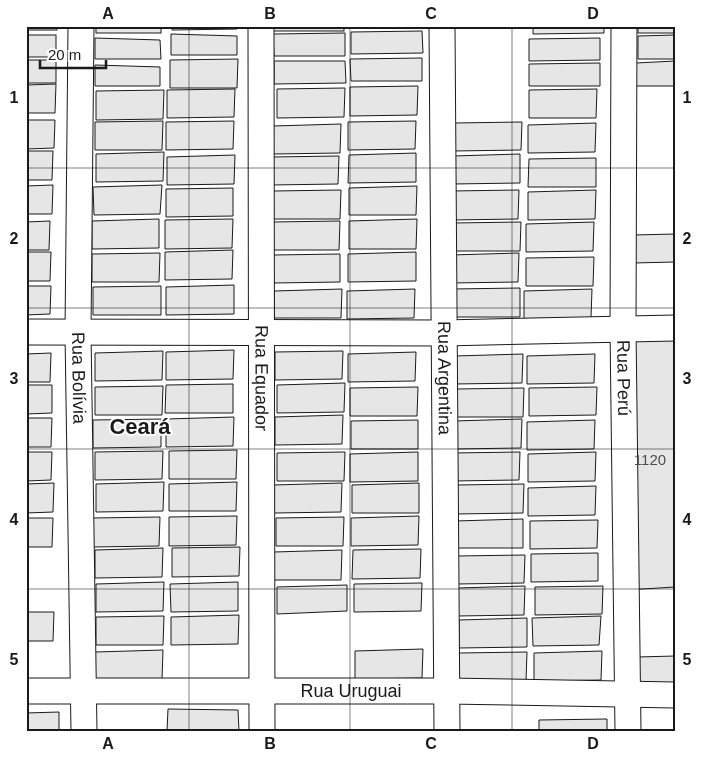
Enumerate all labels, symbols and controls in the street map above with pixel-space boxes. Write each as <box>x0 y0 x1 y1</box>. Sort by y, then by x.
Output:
text: A <box>102 5 114 22</box>
text: B <box>264 5 276 22</box>
text: C <box>425 5 437 22</box>
text: D <box>587 5 599 22</box>
scale bar <box>40 38 106 70</box>
text: 20 m <box>48 46 81 63</box>
text: 1 <box>10 89 19 106</box>
text: 1 <box>683 89 692 106</box>
text: 2 <box>10 230 19 247</box>
text: 2 <box>683 230 692 247</box>
street label: Rua Argentina <box>434 321 455 436</box>
street label: Rua Equador <box>251 325 272 431</box>
street label: Rua Bolívia <box>68 332 89 425</box>
street label: Rua Perú <box>613 340 634 416</box>
text: 3 <box>10 370 19 387</box>
text: 3 <box>683 370 692 387</box>
district label: Ceará <box>109 414 171 439</box>
house number: 1120 <box>634 451 666 468</box>
text: 4 <box>10 511 19 528</box>
text: 4 <box>683 511 692 528</box>
text: 5 <box>10 651 19 668</box>
text: 5 <box>683 651 692 668</box>
street label: Rua Uruguai <box>300 681 402 701</box>
text: A <box>102 735 114 752</box>
text: B <box>264 735 276 752</box>
text: C <box>425 735 437 752</box>
text: D <box>587 735 599 752</box>

